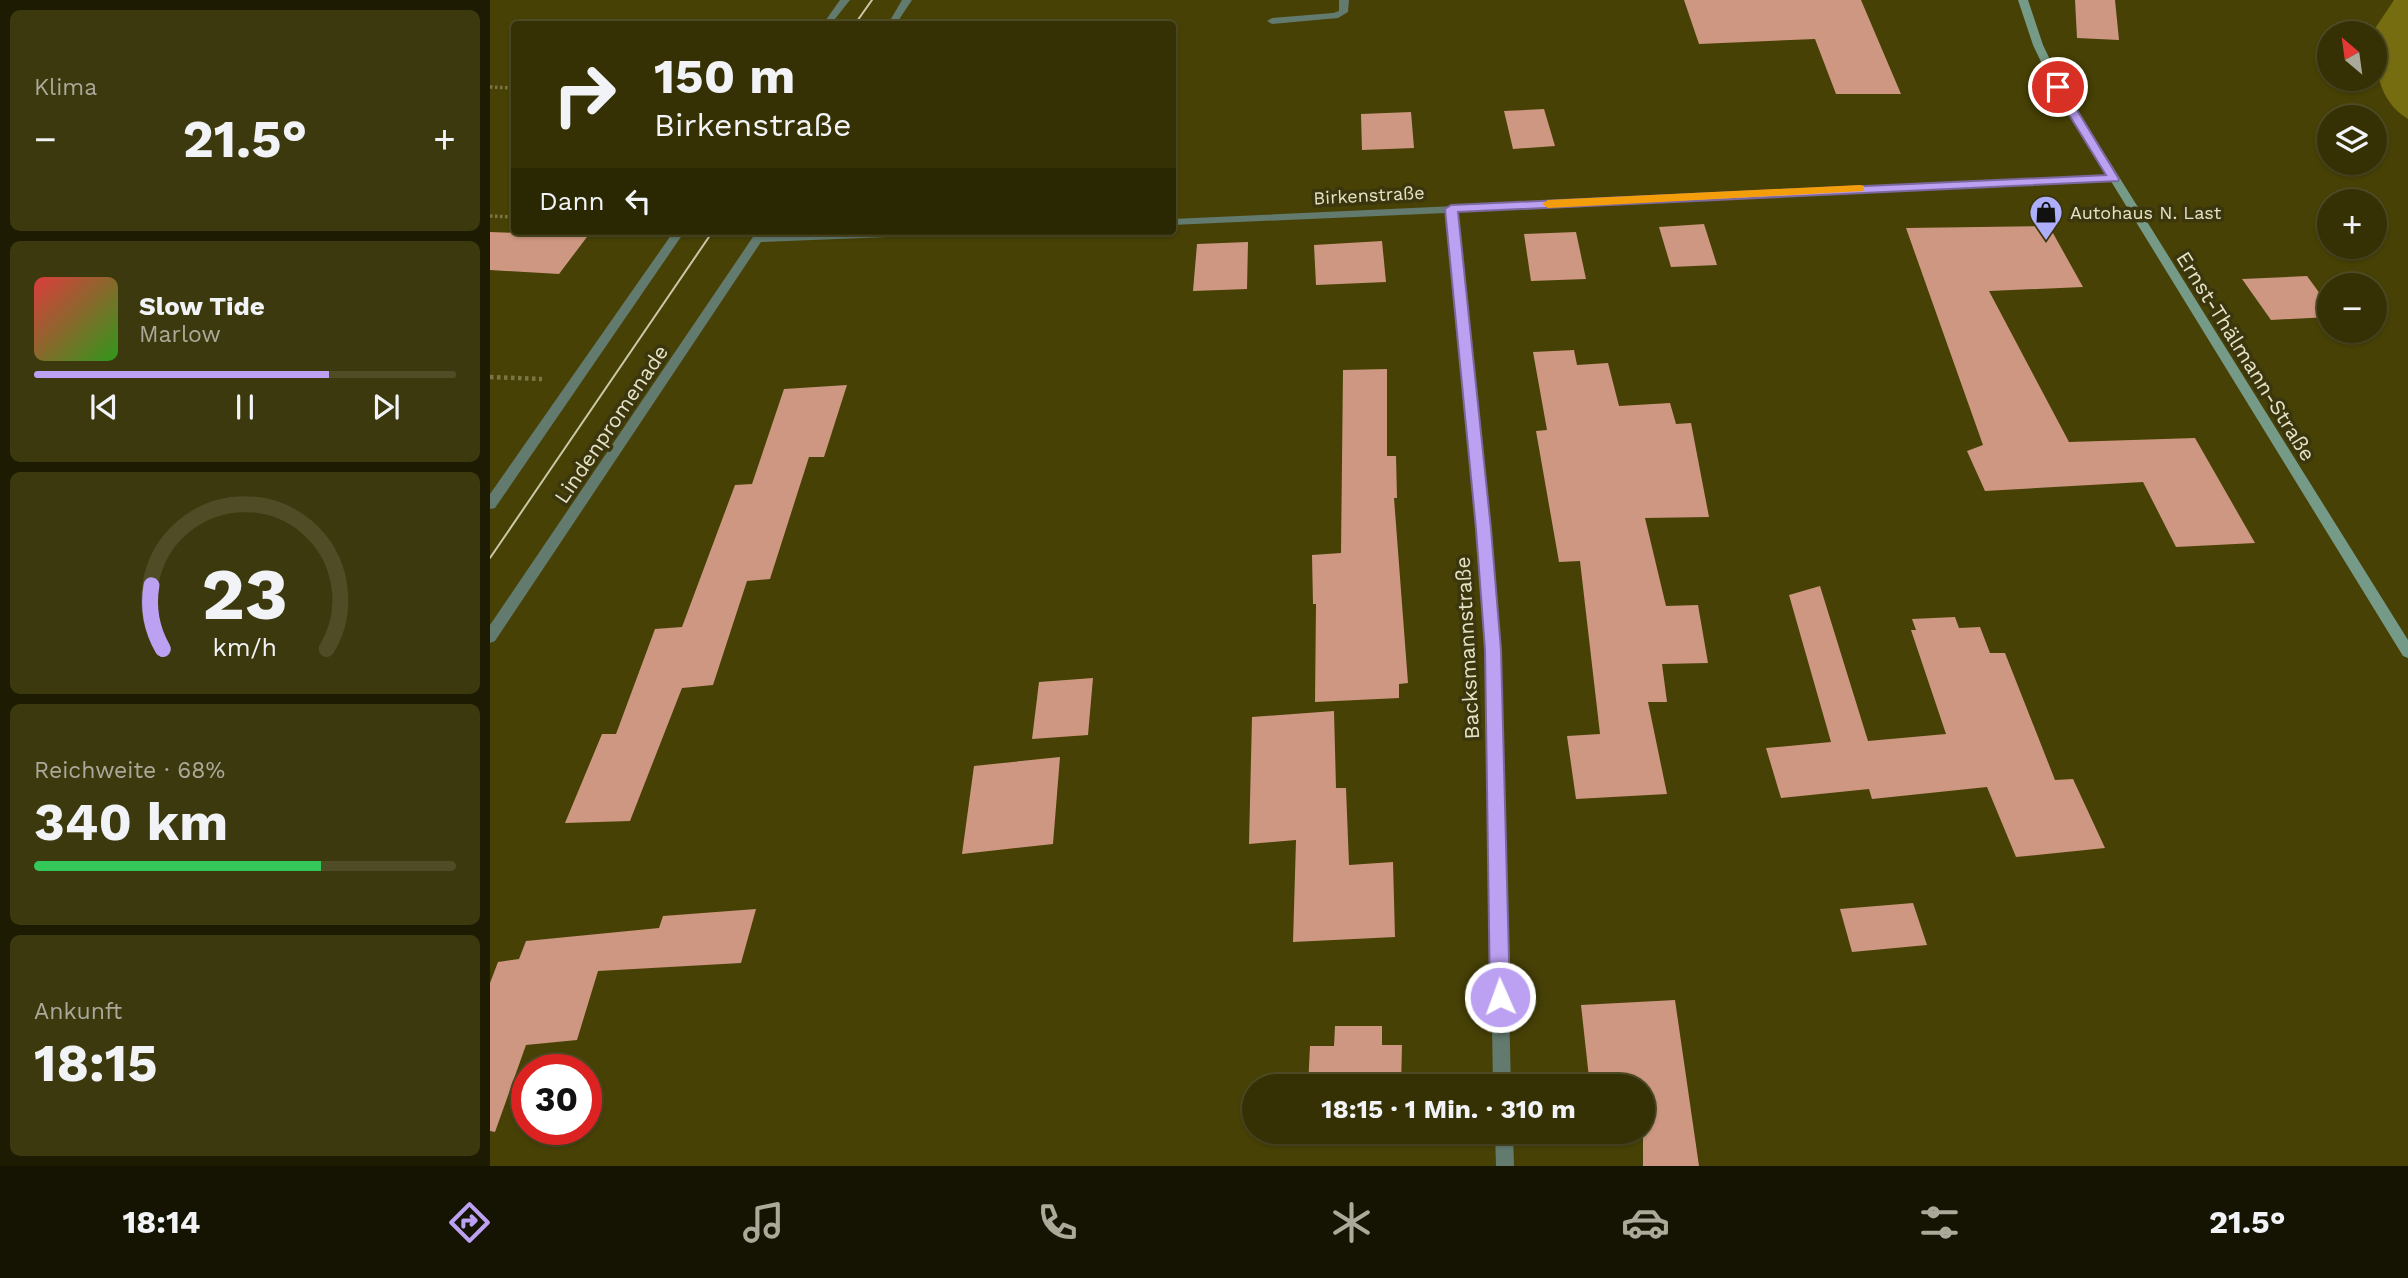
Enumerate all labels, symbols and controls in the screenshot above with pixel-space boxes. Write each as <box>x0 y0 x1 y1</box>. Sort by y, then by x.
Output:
north arrow <box>2317 21 2387 91</box>
map controls <box>2317 21 2387 343</box>
text: 150 m <box>654 47 795 105</box>
icon: right <box>539 49 630 140</box>
pin <box>2028 57 2088 117</box>
icon: arrive <box>2039 68 2077 106</box>
text: Klima <box>34 74 97 101</box>
button: layers <box>2317 105 2387 175</box>
text: Birkenstraße <box>654 106 852 144</box>
text: 21.5° <box>183 109 307 170</box>
text: − <box>34 117 57 161</box>
text: + <box>433 117 456 161</box>
icon: left <box>619 182 657 220</box>
street label: Birkenstraße <box>1313 182 1425 208</box>
text: Dann <box>539 186 605 216</box>
button: + <box>2317 189 2387 259</box>
shop icon: Autohaus N. Last <box>2027 193 2065 242</box>
place label: Autohaus N. Last <box>2070 202 2222 223</box>
street label: Ernst-Thälmann-Straße <box>2171 247 2321 465</box>
button: − <box>2317 273 2387 343</box>
text: Slow Tide <box>139 291 265 321</box>
text: Marlow <box>139 321 221 348</box>
street label: Lindenpromenade <box>549 340 673 508</box>
icon: previous <box>85 388 123 426</box>
icon: pause <box>226 388 264 426</box>
icon: next <box>367 388 405 426</box>
text: 23 <box>202 551 288 637</box>
street label: Backsmannstraße <box>1450 556 1484 740</box>
text: km/h <box>213 633 277 662</box>
text: Reichweite · 68% <box>34 757 225 784</box>
text: 340 km <box>34 792 228 853</box>
position arrow <box>1463 960 1537 1034</box>
text: Ankunft <box>34 998 122 1025</box>
text: 18:15 <box>34 1033 157 1094</box>
speed limit sign: 30 <box>511 1054 602 1145</box>
text: 18:15 · 1 Min. · 310 m <box>1321 1094 1576 1124</box>
icon: directions <box>445 1198 494 1247</box>
icon: music <box>739 1198 788 1247</box>
icon: phone <box>1033 1198 1082 1247</box>
icon: climate <box>1327 1198 1376 1247</box>
icon: car <box>1621 1198 1670 1247</box>
icon: filters <box>1915 1198 1964 1247</box>
text: 18:14 <box>122 1203 200 1241</box>
text: 21.5° <box>2209 1203 2286 1241</box>

